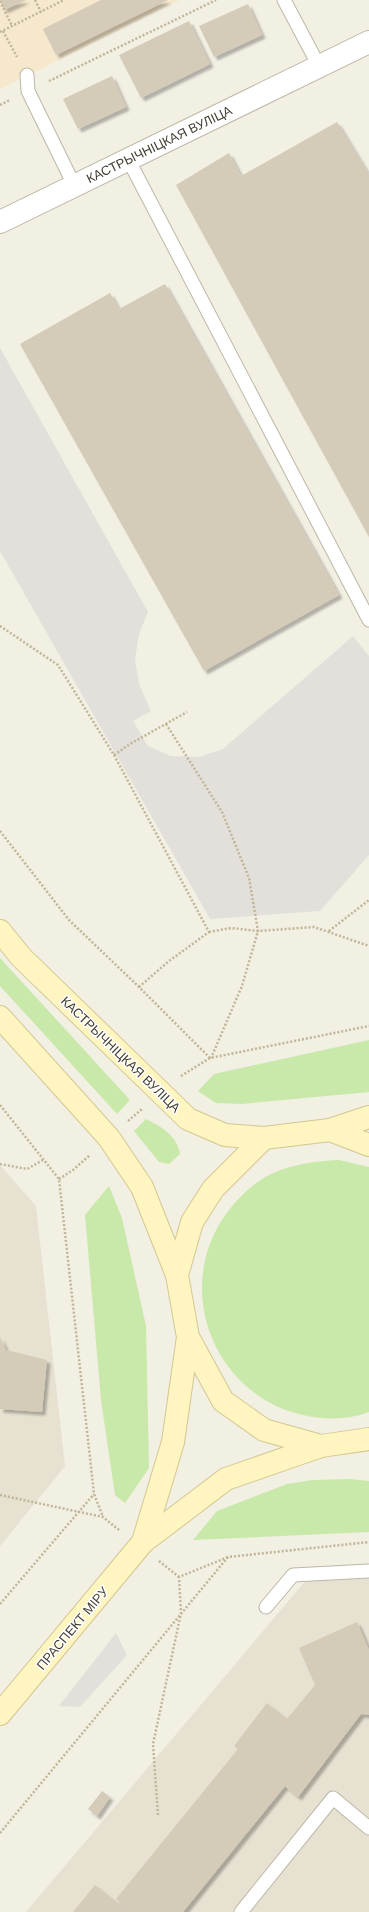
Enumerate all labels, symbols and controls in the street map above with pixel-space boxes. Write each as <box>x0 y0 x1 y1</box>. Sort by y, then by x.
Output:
street label: КАСТРЫЧНІЦКАЯ ВУЛІЦА <box>84 102 235 186</box>
street label: КАСТРЫЧНІЦКАЯ ВУЛІЦА <box>58 993 184 1116</box>
street label: ПРАСПЕКТ МІРУ <box>33 1583 112 1673</box>

